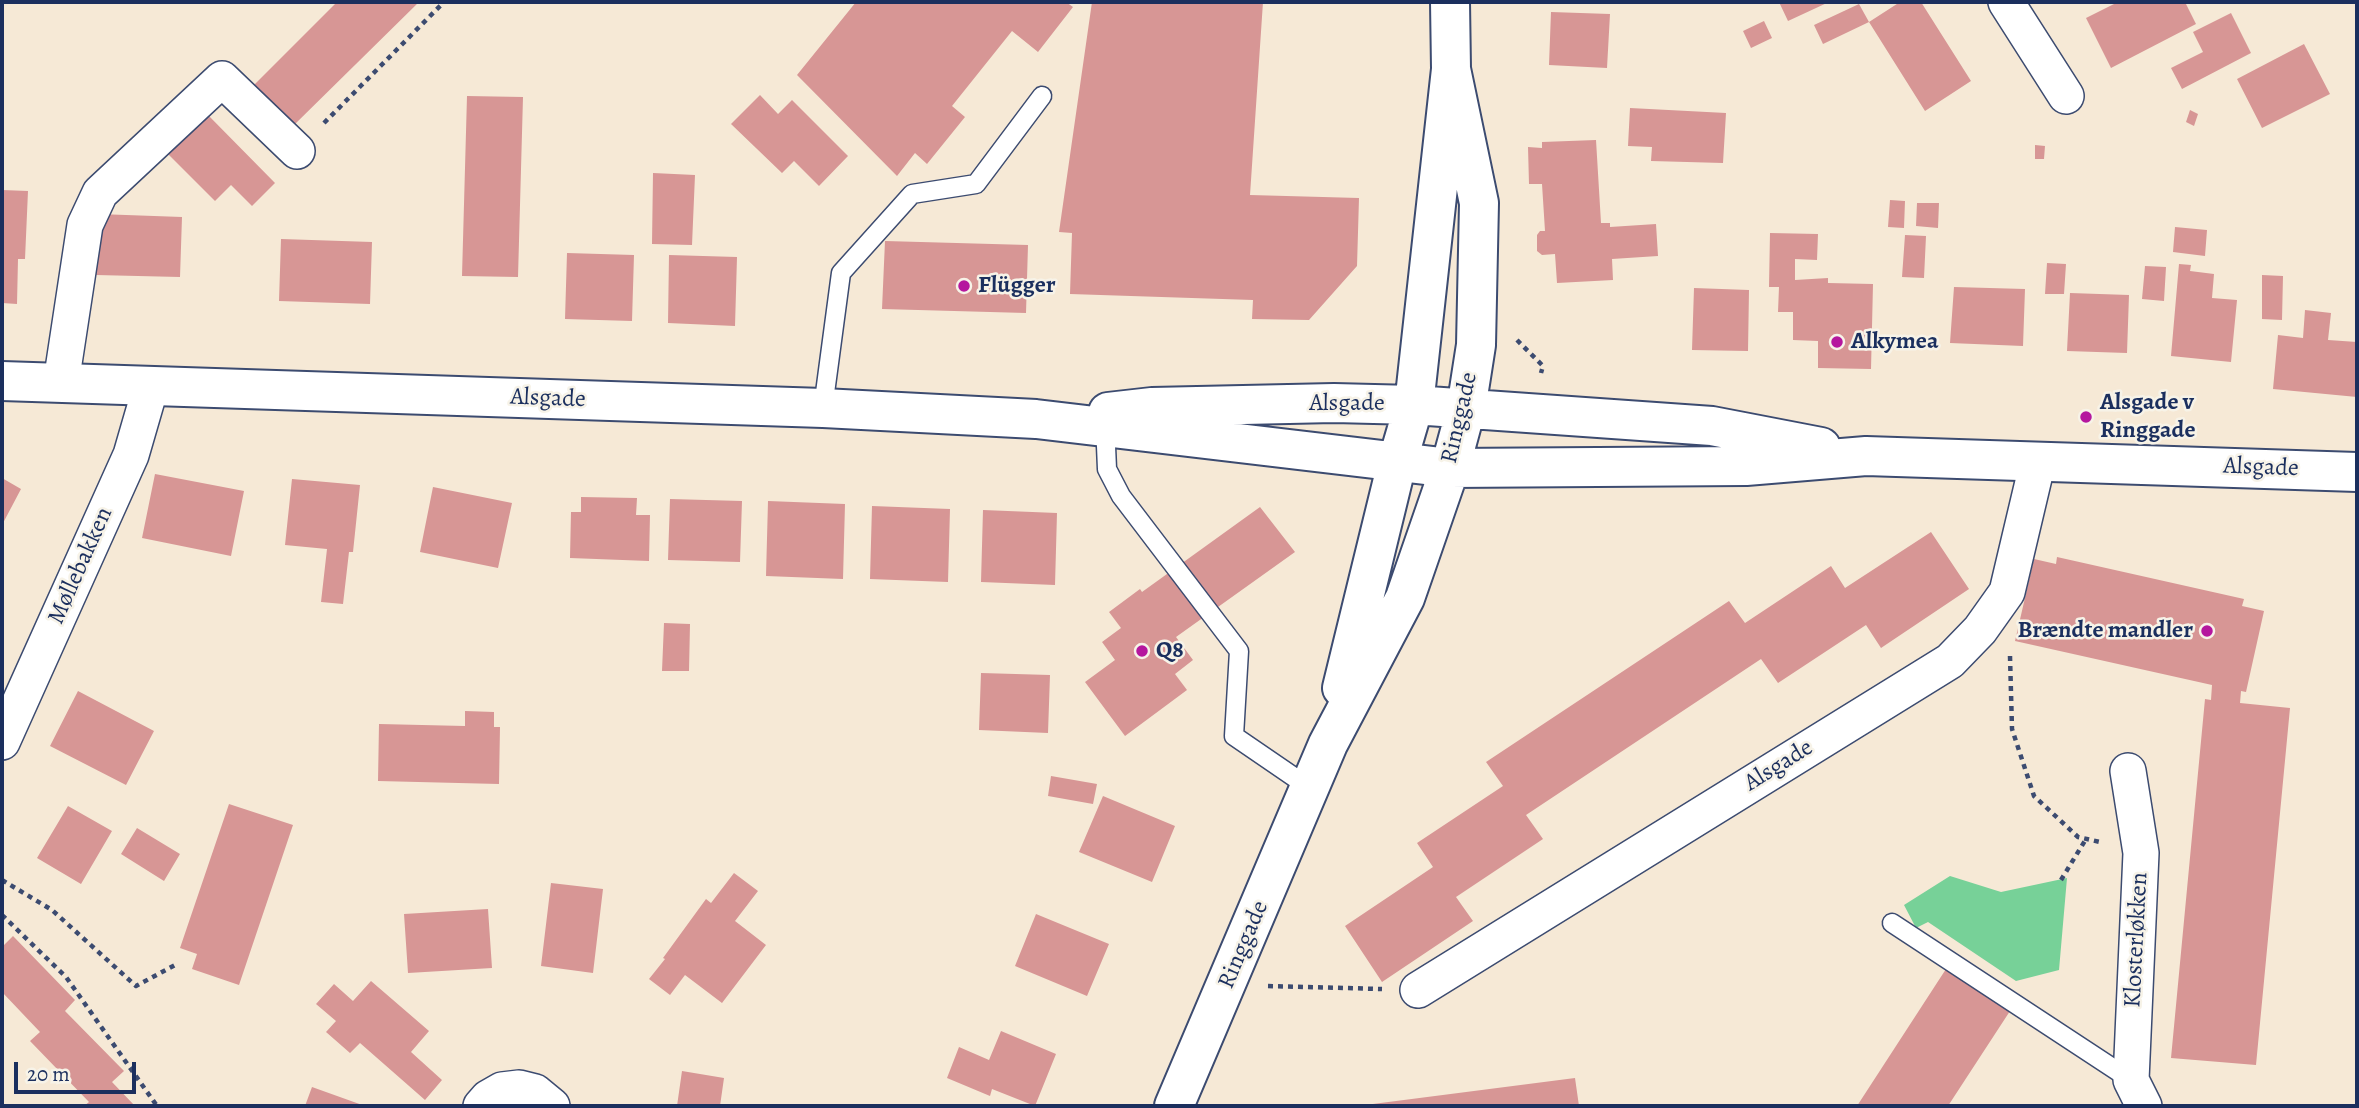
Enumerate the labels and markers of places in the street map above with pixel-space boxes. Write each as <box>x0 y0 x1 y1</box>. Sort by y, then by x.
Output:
place label: Flügger <box>978 272 1056 300</box>
marker: Flügger <box>956 278 972 294</box>
place label: Alkymea <box>1851 328 1938 356</box>
marker: Alkymea <box>1829 334 1845 350</box>
place label: Alsgade v Ringgade <box>2100 389 2196 445</box>
marker: Alsgade v Ringgade <box>2078 409 2094 425</box>
place label: Brændte mandler <box>2017 617 2193 645</box>
marker: Brændte mandler <box>2199 623 2215 639</box>
place label: Q8 <box>1156 637 1184 665</box>
marker: Q8 <box>1134 643 1150 659</box>

